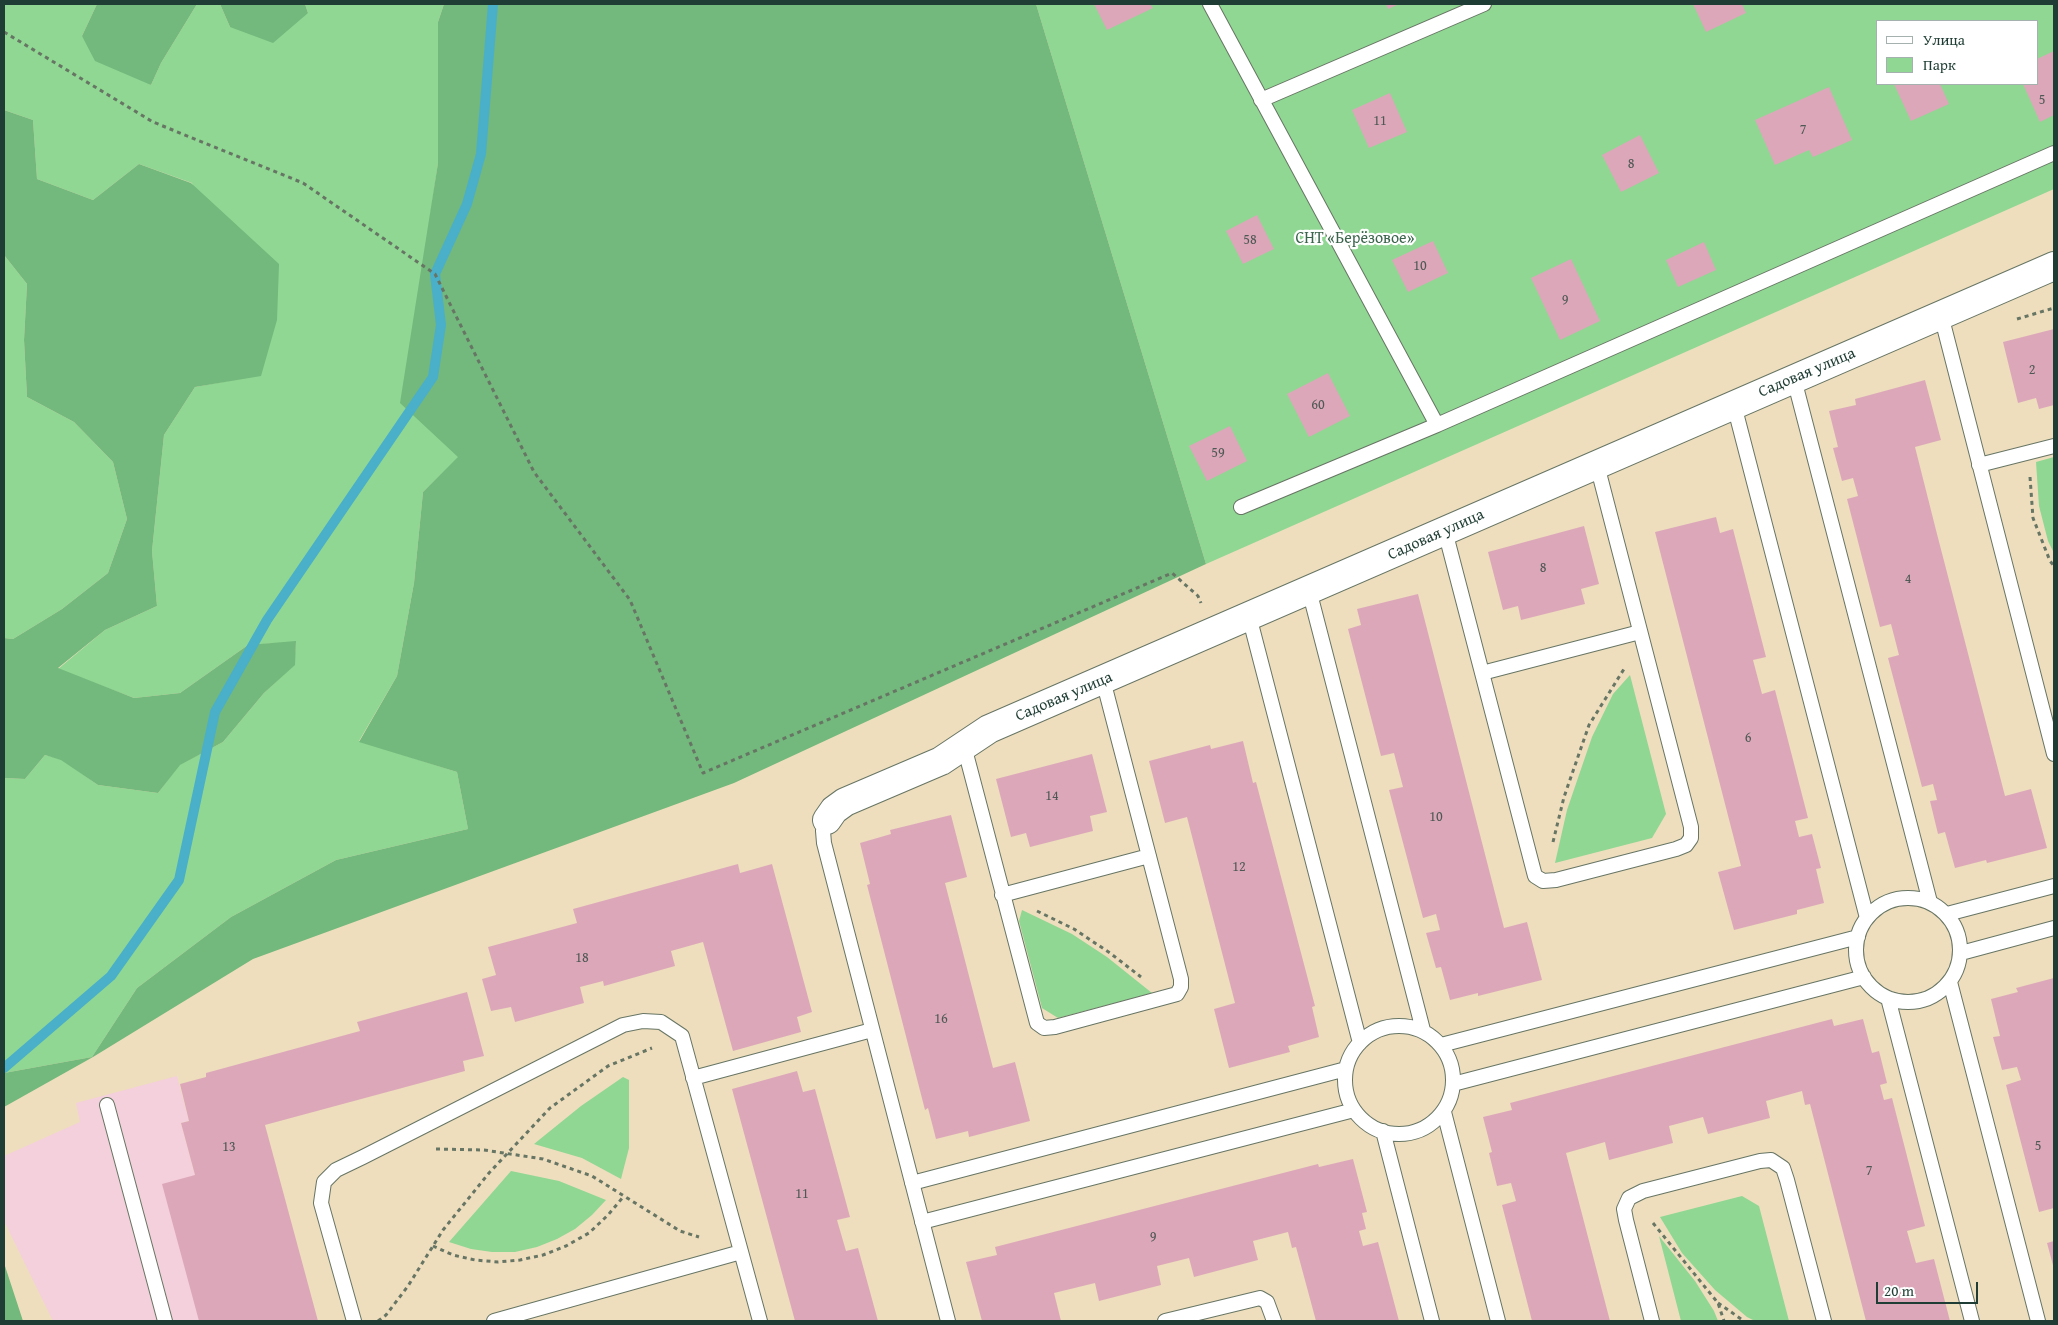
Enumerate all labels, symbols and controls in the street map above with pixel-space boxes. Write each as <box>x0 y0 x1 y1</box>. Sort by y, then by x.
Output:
legend <box>1876 20 2038 85</box>
text: Улица <box>1923 29 1965 50</box>
text: Парк <box>1923 54 1956 75</box>
house number: 5 <box>2039 92 2045 108</box>
house number: 11 <box>1373 113 1387 129</box>
house number: 7 <box>1800 122 1806 138</box>
house number: 8 <box>1628 156 1634 172</box>
park label: СНТ «Берёзовое» <box>1296 229 1414 249</box>
house number: 58 <box>1243 232 1257 248</box>
house number: 10 <box>1413 258 1427 274</box>
house number: 9 <box>1562 292 1568 308</box>
street label: Садовая улица <box>1756 344 1858 402</box>
house number: 2 <box>2029 362 2035 378</box>
house number: 60 <box>1311 397 1325 413</box>
house number: 59 <box>1211 445 1225 461</box>
street label: Садовая улица <box>1385 505 1487 565</box>
house number: 8 <box>1540 560 1546 576</box>
house number: 4 <box>1905 571 1911 587</box>
street label: Садовая улица <box>1013 668 1115 726</box>
house number: 6 <box>1745 730 1751 746</box>
house number: 14 <box>1045 788 1059 804</box>
house number: 10 <box>1429 809 1443 825</box>
house number: 12 <box>1232 859 1246 875</box>
house number: 18 <box>575 950 589 966</box>
house number: 16 <box>934 1011 948 1027</box>
house number: 5 <box>2035 1138 2041 1154</box>
house number: 13 <box>222 1139 236 1155</box>
house number: 7 <box>1866 1163 1872 1179</box>
house number: 11 <box>795 1186 809 1202</box>
house number: 9 <box>1150 1229 1156 1245</box>
scale bar <box>1878 1272 1980 1304</box>
text: 20 m <box>1884 1280 1914 1301</box>

